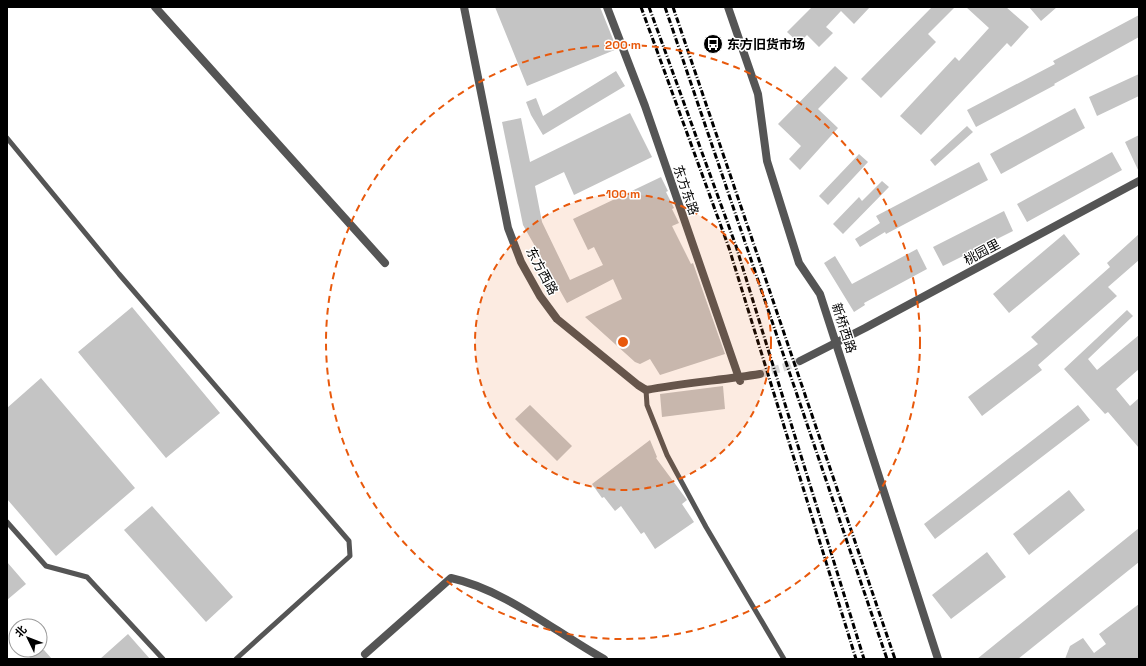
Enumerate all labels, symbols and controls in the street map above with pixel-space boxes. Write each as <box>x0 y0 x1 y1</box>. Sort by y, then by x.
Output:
bus stop icon: 东方旧货市场 <box>702 33 724 55</box>
place label: 东方旧货市场 <box>727 36 805 53</box>
text: 200 m <box>605 37 641 53</box>
street label: 东方东路 <box>669 163 703 217</box>
text: 100 m <box>606 186 640 202</box>
street label: 桃园里 <box>961 235 1003 269</box>
street label: 东方西路 <box>522 244 562 298</box>
street label: 新桥西路 <box>828 301 860 355</box>
centre of rings <box>616 335 630 349</box>
north arrow <box>8 618 48 658</box>
text: 北 <box>12 622 30 640</box>

